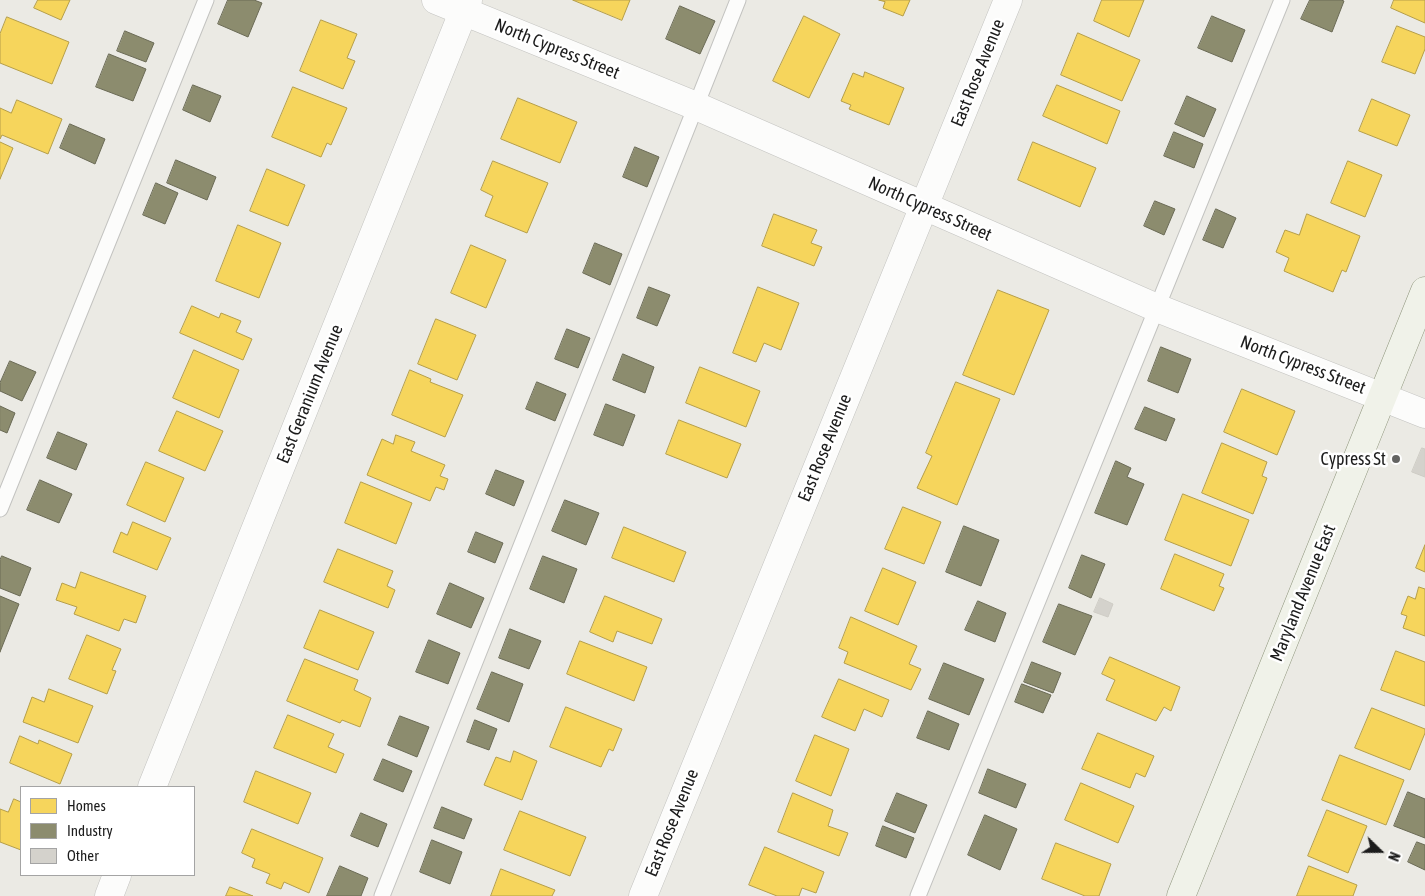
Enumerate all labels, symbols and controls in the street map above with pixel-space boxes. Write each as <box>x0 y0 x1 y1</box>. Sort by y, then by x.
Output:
street label: North Cypress Street <box>491 14 623 84</box>
street label: East Rose Avenue <box>947 16 1009 130</box>
street label: North Cypress Street <box>865 172 995 246</box>
street label: East Geranium Avenue <box>272 321 348 467</box>
street label: North Cypress Street <box>1237 331 1369 399</box>
street label: East Rose Avenue <box>794 391 856 505</box>
place label: Cypress St <box>1321 448 1386 470</box>
marker: Cypress St <box>1390 453 1402 465</box>
street label: Maryland Avenue East <box>1266 521 1340 665</box>
street label: East Rose Avenue <box>641 766 703 880</box>
legend <box>20 786 195 876</box>
text: Homes <box>67 797 106 814</box>
text: Industry <box>67 822 113 839</box>
north arrow <box>1355 826 1405 876</box>
text: Other <box>67 847 99 864</box>
text: N <box>1385 850 1403 863</box>

